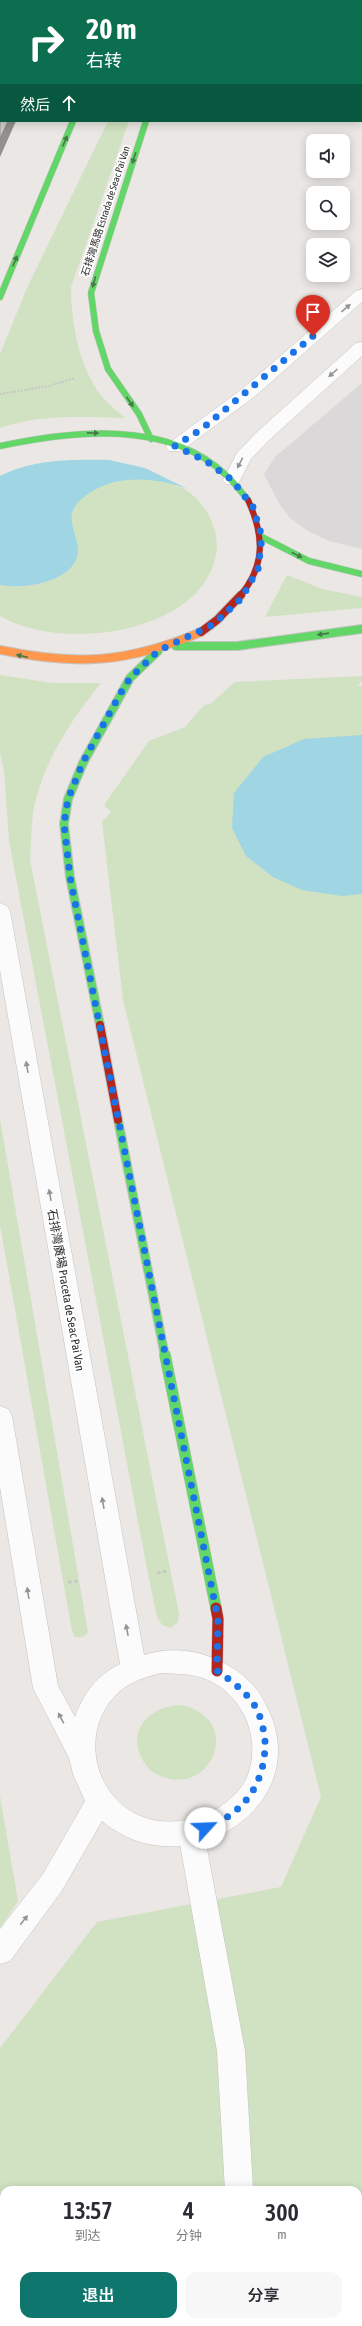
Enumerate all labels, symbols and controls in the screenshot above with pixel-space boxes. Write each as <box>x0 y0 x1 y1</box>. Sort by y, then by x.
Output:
text: 20 m <box>86 13 136 45</box>
icon: right <box>20 16 72 68</box>
text: 右转 <box>86 50 122 71</box>
icon: ahead <box>58 92 80 114</box>
text: 然后 <box>20 96 50 113</box>
map controls <box>306 134 350 282</box>
button: sound <box>306 134 350 178</box>
one-way arrow <box>62 135 68 146</box>
street label: 石排灣馬路 Estrada de Seac Pai Van <box>79 144 132 278</box>
one-way arrow <box>131 152 137 164</box>
button: search <box>306 186 350 230</box>
button: layers <box>306 238 350 282</box>
one-way arrow <box>12 255 18 266</box>
one-way arrow <box>91 276 97 288</box>
pin <box>296 295 330 336</box>
icon: arrive <box>302 301 324 323</box>
one-way arrow <box>341 303 352 312</box>
one-way arrow <box>328 368 338 378</box>
one-way arrow <box>127 396 134 408</box>
one-way arrow <box>87 429 99 436</box>
one-way arrow <box>237 457 243 469</box>
one-way arrow <box>291 551 302 558</box>
one-way arrow <box>317 631 329 637</box>
one-way arrow <box>16 652 28 658</box>
one-way arrow <box>24 1061 30 1073</box>
one-way arrow <box>46 1189 52 1201</box>
street label: 石排灣廣場 Praceta de Seac Pai Van <box>45 1208 87 1372</box>
one-way arrow <box>100 1497 106 1509</box>
one-way arrow <box>25 1587 31 1599</box>
one-way arrow <box>123 1624 129 1637</box>
one-way arrow <box>58 1712 65 1723</box>
position arrow <box>184 1807 226 1849</box>
one-way arrow <box>19 1915 28 1926</box>
text: 13:57 <box>63 2197 113 2224</box>
text: 4 <box>183 2197 194 2224</box>
text: 300 <box>265 2199 299 2226</box>
text: m <box>277 2227 287 2242</box>
text: 到达 <box>75 2228 101 2243</box>
text: 分钟 <box>176 2228 202 2243</box>
button: 退出 <box>20 2272 177 2318</box>
button: 分享 <box>185 2272 342 2318</box>

